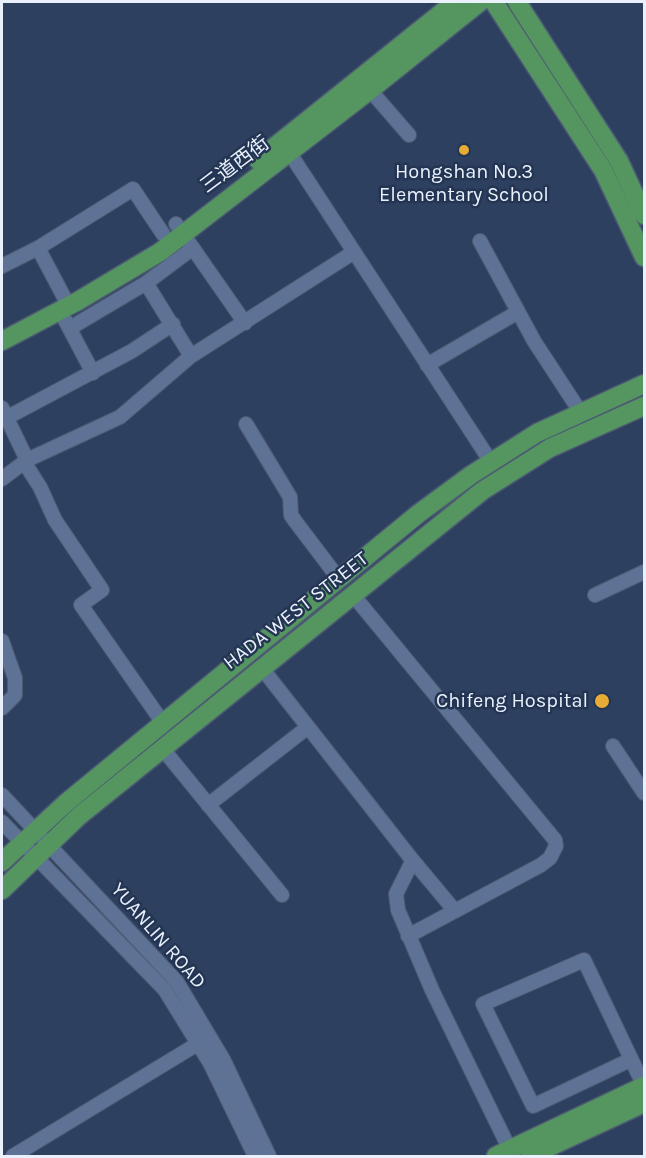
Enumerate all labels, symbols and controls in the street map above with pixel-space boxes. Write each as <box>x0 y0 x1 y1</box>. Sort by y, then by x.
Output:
street label: 三道西街 <box>196 131 274 199</box>
marker: Hongshan No.3 Elementary School <box>457 143 471 157</box>
place label: Hongshan No.3 Elementary School <box>379 160 549 207</box>
street label: HADA WEST STREET <box>219 547 373 675</box>
place label: Chifeng Hospital <box>436 689 588 713</box>
marker: Chifeng Hospital <box>593 692 611 710</box>
street label: YUANLIN ROAD <box>106 878 210 994</box>

